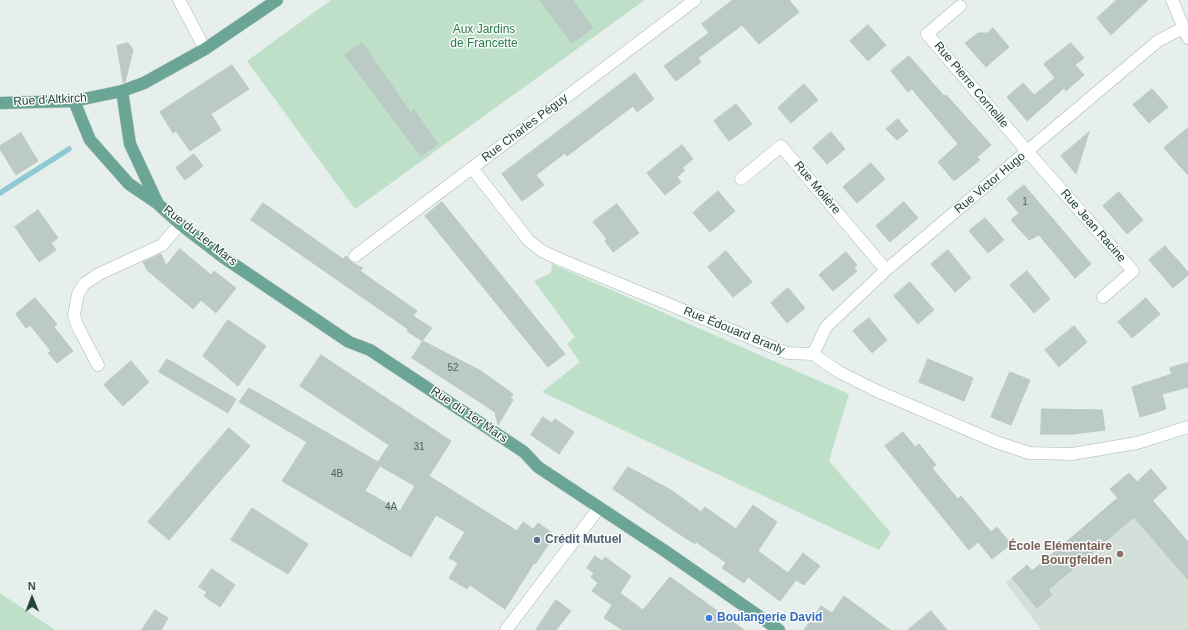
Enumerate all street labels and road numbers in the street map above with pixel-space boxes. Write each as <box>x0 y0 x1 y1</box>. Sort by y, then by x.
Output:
street label: Rue Pierre Corneille <box>931 39 1011 131</box>
street label: Rue d'Altkirch <box>13 91 87 109</box>
street label: Rue Charles Péguy <box>479 91 571 165</box>
street label: Rue Victor Hugo <box>952 149 1028 217</box>
street label: Rue Molière <box>791 159 843 217</box>
street label: Rue Jean Racine <box>1057 187 1129 265</box>
street label: Rue du 1er Mars <box>160 203 240 269</box>
street label: Rue Édouard Branly <box>681 304 787 358</box>
street label: Rue du 1er Mars <box>428 384 510 446</box>

